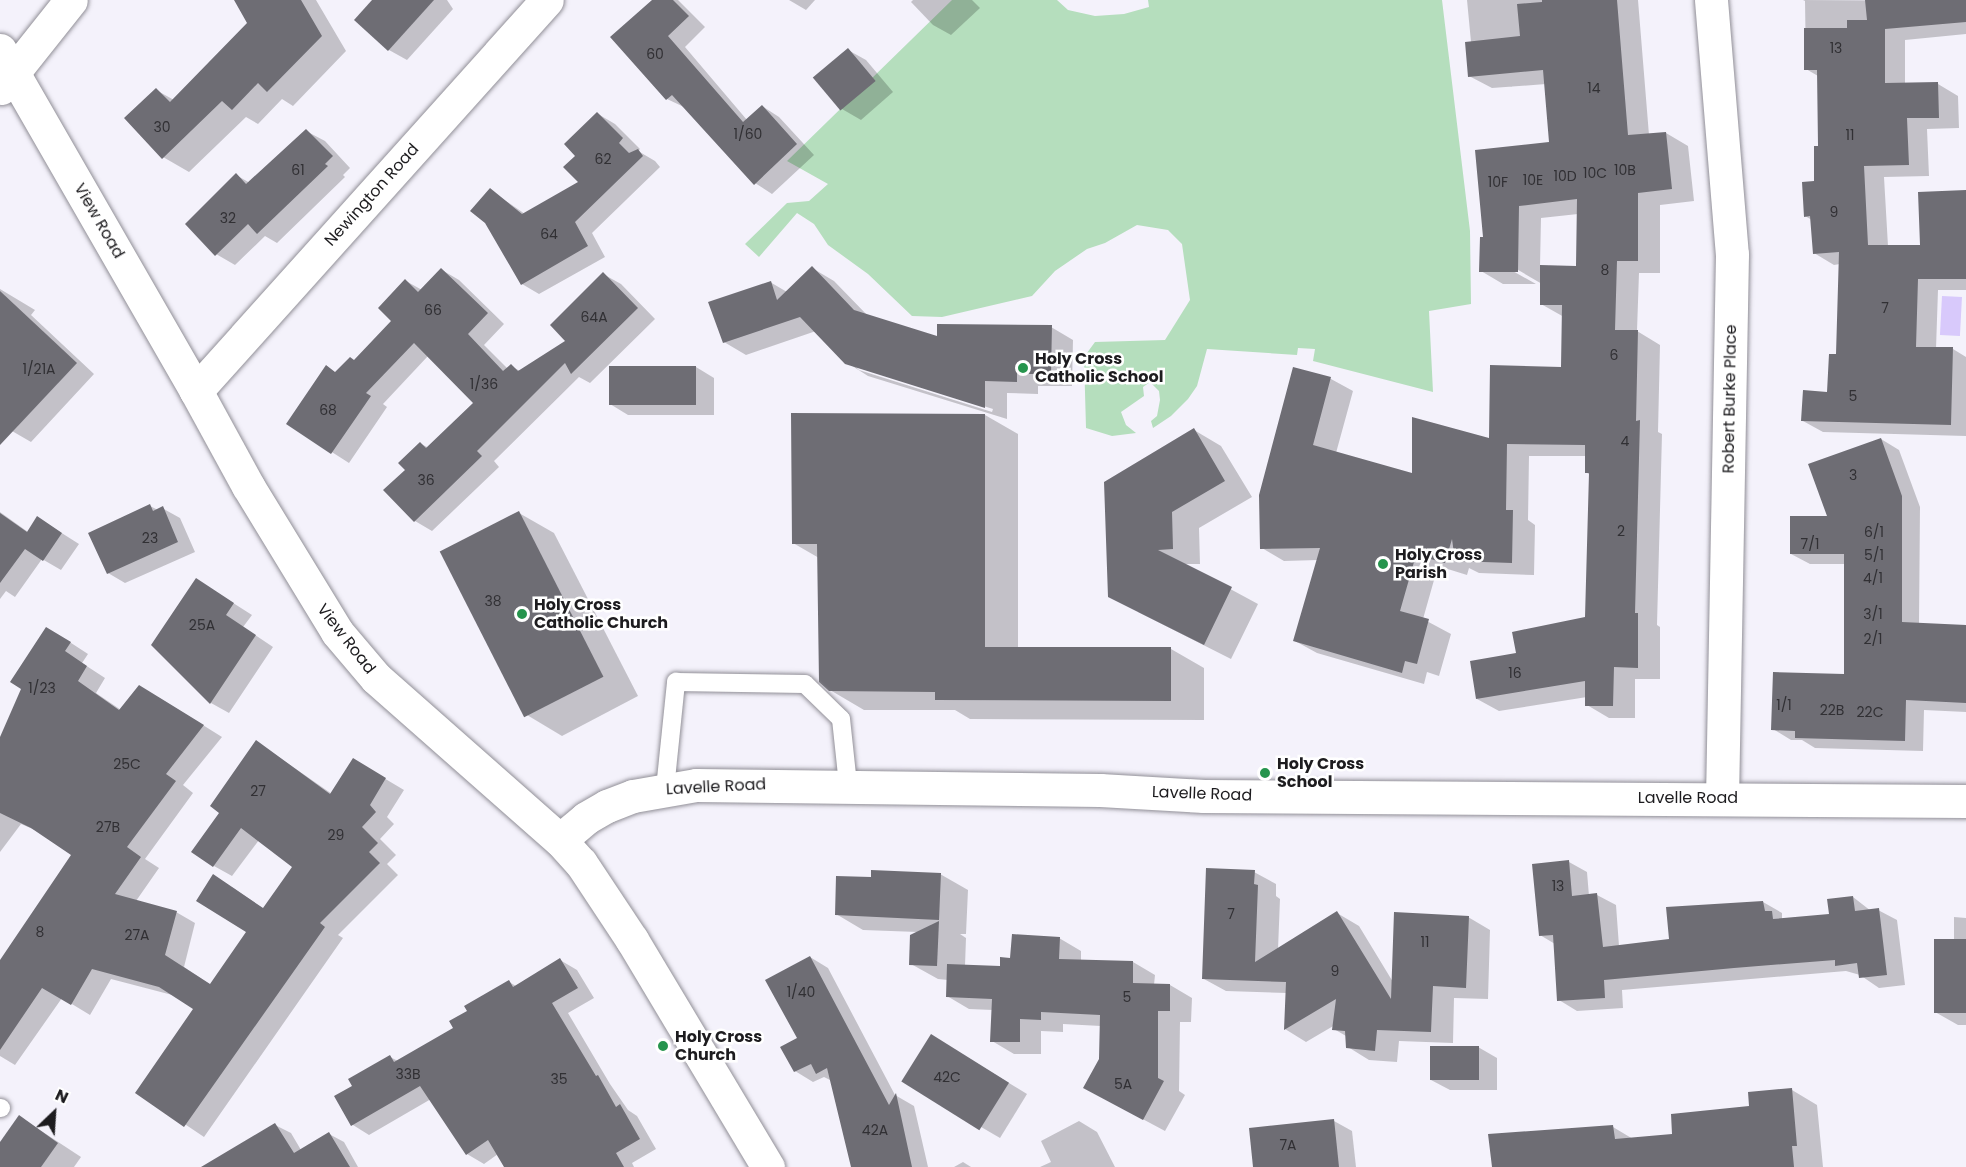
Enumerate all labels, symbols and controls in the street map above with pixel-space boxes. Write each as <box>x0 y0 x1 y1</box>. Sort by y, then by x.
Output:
house number: 13 <box>1830 40 1842 56</box>
house number: 60 <box>646 46 664 62</box>
house number: 14 <box>1587 80 1601 96</box>
house number: 30 <box>153 119 171 135</box>
house number: 1/60 <box>734 126 762 142</box>
house number: 11 <box>1846 127 1854 143</box>
street label: Newington Road <box>321 140 423 250</box>
house number: 62 <box>595 151 611 167</box>
house number: 61 <box>291 162 305 178</box>
house number: 10B <box>1614 162 1636 178</box>
house number: 10C <box>1583 165 1607 181</box>
house number: 10D <box>1553 168 1577 184</box>
house number: 10E <box>1523 172 1543 188</box>
house number: 10F <box>1488 174 1508 190</box>
street label: View Road <box>70 180 128 262</box>
house number: 9 <box>1830 204 1838 220</box>
house number: 32 <box>220 210 236 226</box>
house number: 64 <box>540 226 558 242</box>
house number: 8 <box>1601 262 1609 278</box>
house number: 7 <box>1881 300 1889 316</box>
house number: 66 <box>424 302 442 318</box>
house number: 64A <box>580 309 608 325</box>
street label: Robert Burke Place <box>1719 324 1741 474</box>
house number: 6 <box>1610 347 1618 363</box>
place label: Holy Cross Catholic School <box>1035 349 1163 387</box>
house number: 1/21A <box>22 361 56 377</box>
marker: Holy Cross Catholic School <box>1016 361 1030 375</box>
house number: 1/36 <box>470 376 498 392</box>
house number: 5 <box>1849 388 1857 404</box>
house number: 68 <box>319 402 337 418</box>
house number: 4 <box>1621 433 1629 449</box>
house number: 3 <box>1849 467 1857 483</box>
house number: 36 <box>417 472 435 488</box>
house number: 2 <box>1617 523 1625 539</box>
house number: 6/1 <box>1864 524 1884 540</box>
house number: 23 <box>142 530 158 546</box>
house number: 7/1 <box>1801 536 1819 552</box>
place label: Holy Cross Parish <box>1395 545 1482 583</box>
house number: 5/1 <box>1864 547 1884 563</box>
marker: Holy Cross Parish <box>1376 557 1390 571</box>
house number: 4/1 <box>1863 570 1883 586</box>
house number: 38 <box>484 593 502 609</box>
place label: Holy Cross Catholic Church <box>534 595 668 633</box>
street label: View Road <box>313 600 379 678</box>
house number: 3/1 <box>1863 606 1883 622</box>
marker: Holy Cross Catholic Church <box>515 607 529 621</box>
house number: 25A <box>189 617 215 633</box>
house number: 2/1 <box>1863 631 1883 647</box>
house number: 16 <box>1508 665 1522 681</box>
house number: 1/23 <box>28 680 56 696</box>
house number: 1/1 <box>1776 697 1792 713</box>
house number: 22B <box>1820 702 1844 718</box>
house number: 22C <box>1857 704 1883 720</box>
place label: Holy Cross School <box>1277 754 1364 792</box>
house number: 25C <box>113 756 141 772</box>
marker: Holy Cross School <box>1258 766 1272 780</box>
street label: Lavelle Road <box>665 775 767 799</box>
house number: 27 <box>250 783 266 799</box>
street label: Lavelle Road <box>1152 783 1252 805</box>
street label: Lavelle Road <box>1638 788 1738 808</box>
house number: 27B <box>96 819 120 835</box>
house number: 29 <box>328 827 344 843</box>
house number: 13 <box>1552 878 1564 894</box>
house number: 7 <box>1227 906 1235 922</box>
house number: 8 <box>36 924 44 940</box>
house number: 27A <box>124 927 150 943</box>
house number: 11 <box>1421 934 1429 950</box>
house number: 9 <box>1331 963 1339 979</box>
house number: 1/40 <box>787 984 815 1000</box>
house number: 5 <box>1123 989 1131 1005</box>
place label: Holy Cross Church <box>675 1027 762 1065</box>
marker: Holy Cross Church <box>656 1039 670 1053</box>
house number: 33B <box>395 1066 421 1082</box>
house number: 42C <box>933 1069 961 1085</box>
house number: 35 <box>550 1071 568 1087</box>
house number: 5A <box>1114 1076 1132 1092</box>
north arrow <box>24 1083 84 1143</box>
text: N <box>51 1083 72 1109</box>
house number: 42A <box>862 1122 888 1138</box>
house number: 7A <box>1279 1137 1297 1153</box>

